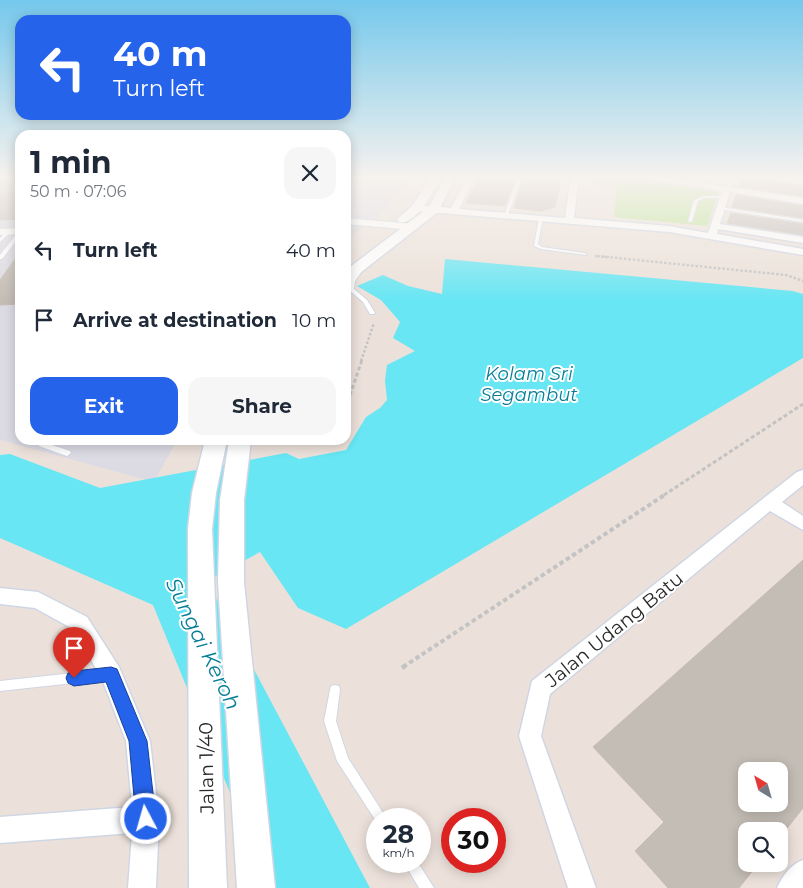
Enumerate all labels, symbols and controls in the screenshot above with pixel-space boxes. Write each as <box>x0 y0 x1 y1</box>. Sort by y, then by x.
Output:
text: 40 m <box>113 32 208 75</box>
icon: left <box>30 35 95 100</box>
text: Turn left <box>113 75 205 102</box>
text: 1 min <box>30 144 111 181</box>
button: close <box>284 147 336 199</box>
text: 50 m · 07:06 <box>30 182 127 201</box>
icon: left <box>30 236 58 264</box>
text: Turn left <box>73 239 158 262</box>
text: 40 m <box>286 239 336 262</box>
icon: arrive <box>30 306 58 334</box>
text: Arrive at destination <box>73 309 277 332</box>
text: 10 m <box>292 309 337 332</box>
water label: Kolam Sri Segambut <box>480 363 578 406</box>
button: Exit <box>30 377 178 435</box>
button: Share <box>188 377 336 435</box>
street label: Jalan Udang Batu <box>540 567 688 693</box>
water label: Sungai Keroh <box>161 574 246 714</box>
pin <box>53 627 95 678</box>
icon: arrive <box>60 634 88 662</box>
street label: Jalan 1/40 <box>194 722 219 815</box>
north arrow <box>738 762 788 812</box>
map controls <box>738 762 788 872</box>
position arrow <box>119 792 171 844</box>
speed limit sign: 30 <box>441 808 506 873</box>
text: 28 <box>383 819 414 849</box>
button: search <box>738 822 788 872</box>
text: km/h <box>382 845 415 860</box>

